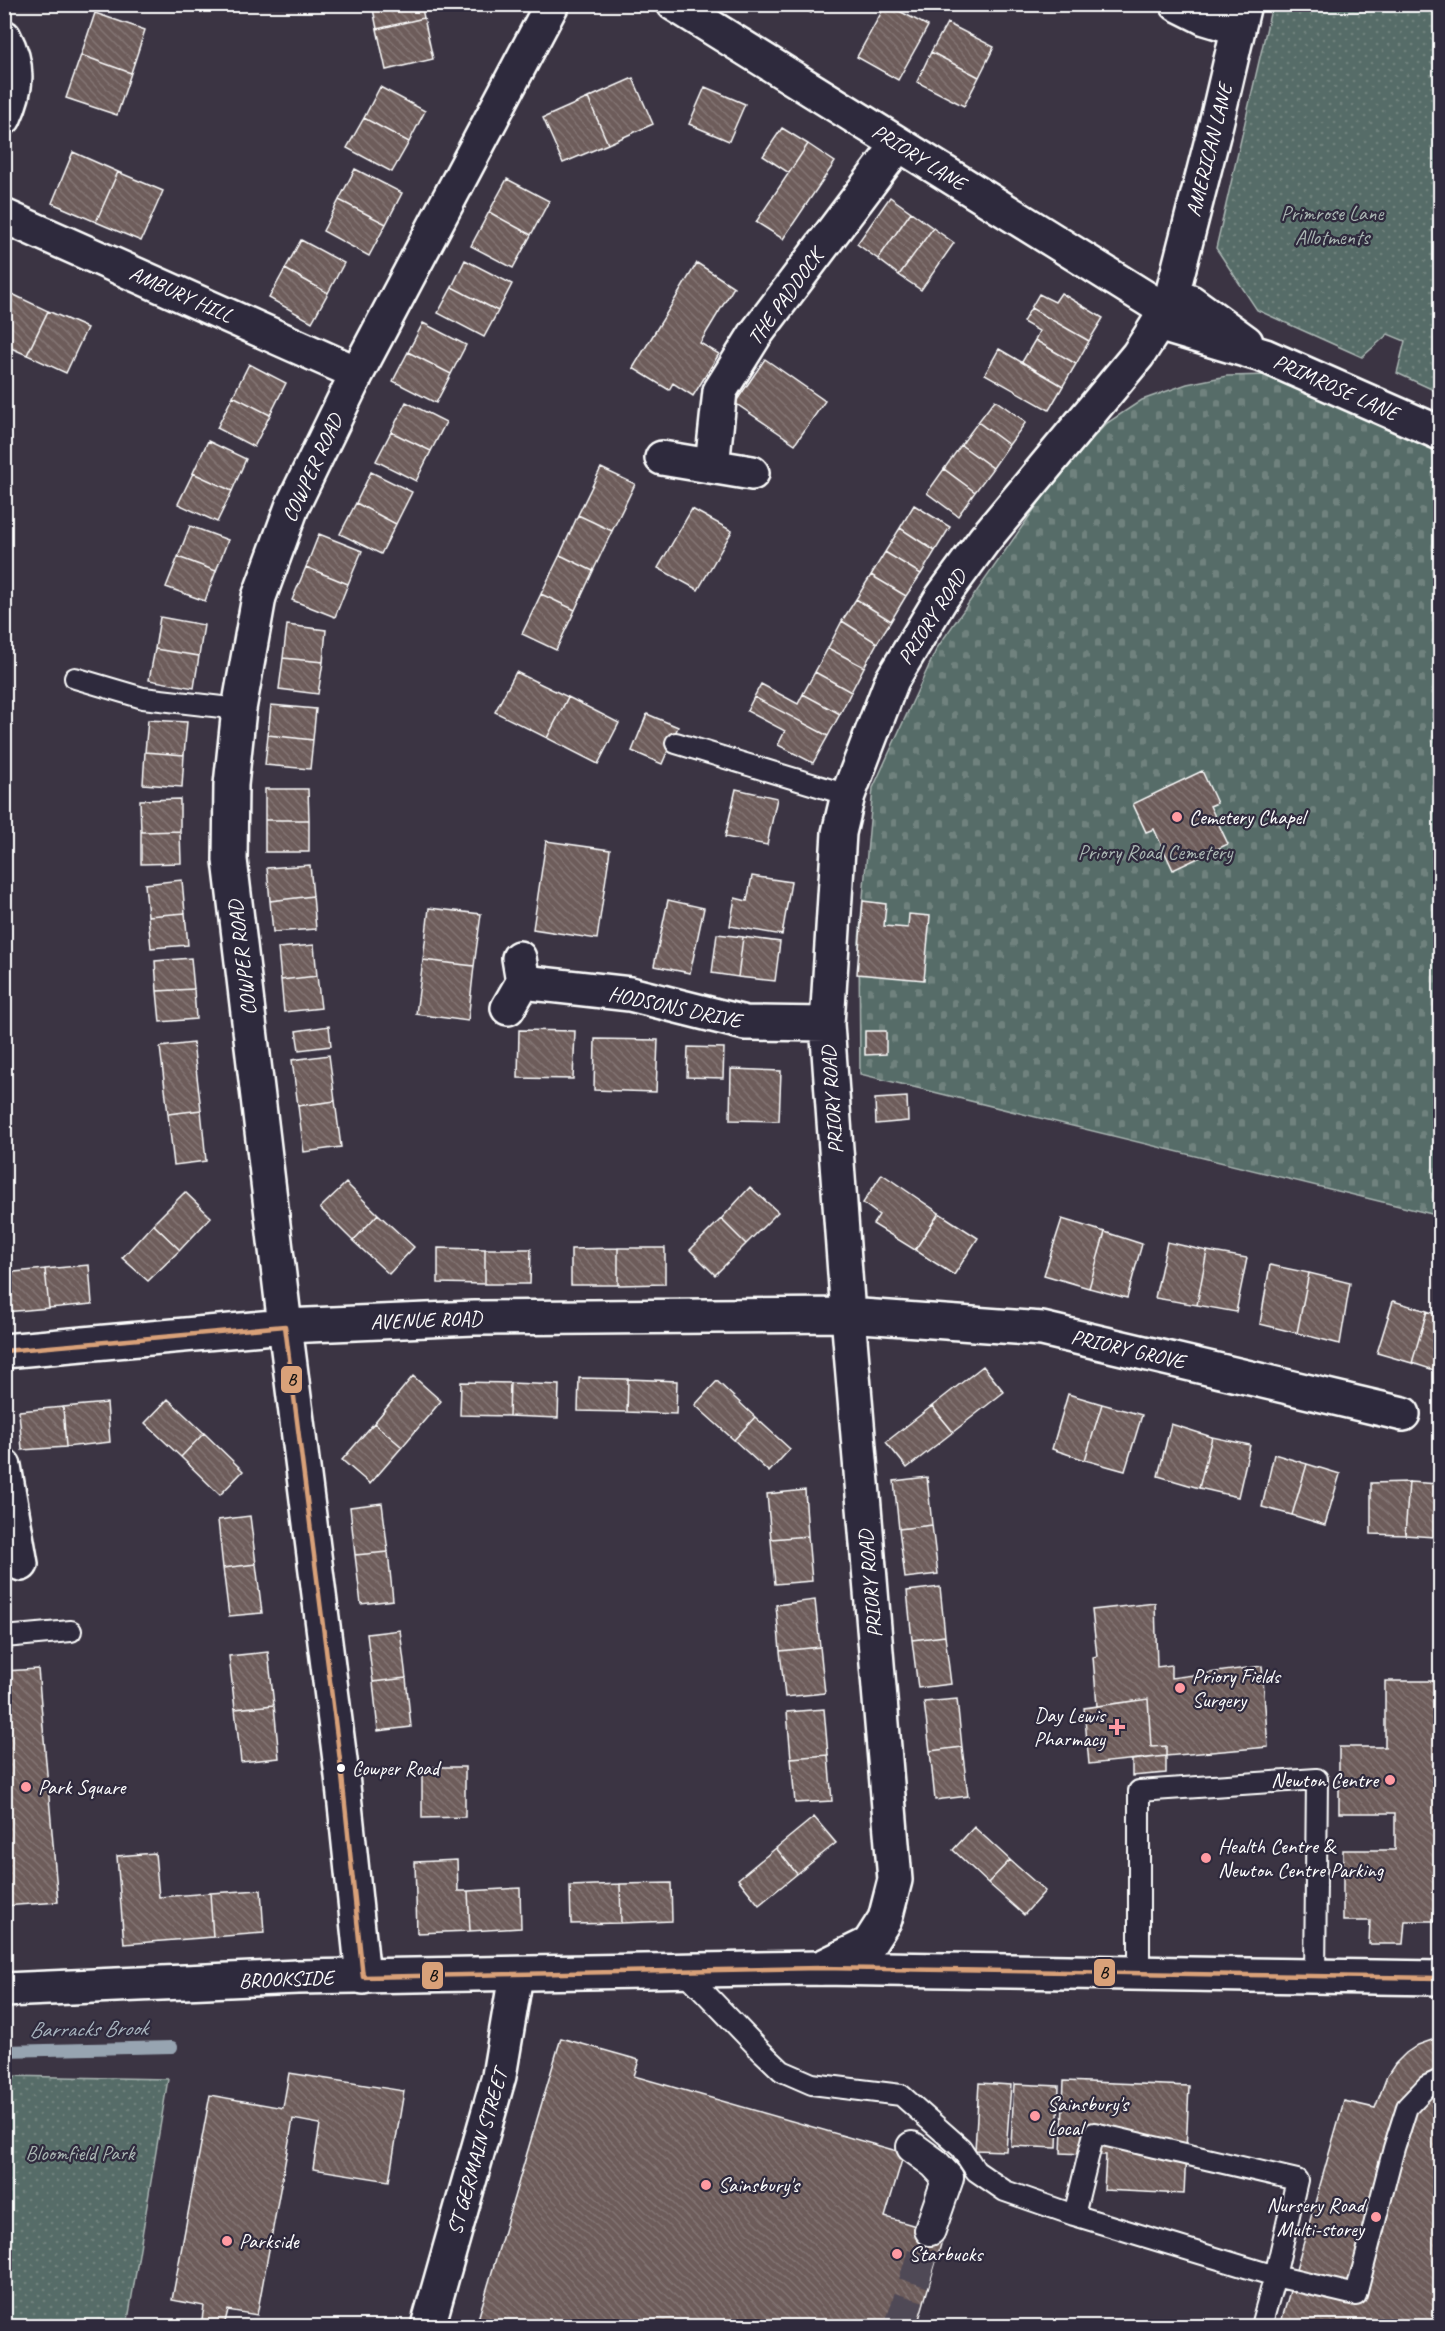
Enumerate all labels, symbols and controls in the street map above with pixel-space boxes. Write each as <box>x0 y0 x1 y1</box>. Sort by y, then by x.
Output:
street label: AMERICAN LANE <box>1180 78 1239 219</box>
street label: PRIORY LANE <box>867 118 973 198</box>
park label: Primrose Lane Allotments <box>1281 200 1384 250</box>
street label: THE PADDOCK <box>741 240 831 350</box>
street label: AMBURY HILL <box>125 260 237 329</box>
street label: PRIMROSE LANE <box>1270 348 1405 427</box>
street label: COWPER ROAD <box>276 408 349 526</box>
street label: PRIORY ROAD <box>892 563 973 669</box>
place label: Cemetery Chapel <box>1189 804 1308 830</box>
marker: Cemetery Chapel <box>1170 810 1184 824</box>
park label: Priory Road Cemetery <box>1078 839 1234 865</box>
street label: COWPER ROAD <box>222 897 262 1017</box>
street label: HODSONS DRIVE <box>606 980 746 1034</box>
street label: PRIORY ROAD <box>815 1044 849 1155</box>
street label: AVENUE ROAD <box>370 1305 484 1335</box>
street label: PRIORY GROVE <box>1069 1323 1190 1375</box>
line badge: B <box>280 1365 303 1394</box>
text: B <box>288 1370 298 1390</box>
street label: PRIORY ROAD <box>852 1527 888 1639</box>
place label: Priory Fields Surgery <box>1192 1663 1282 1713</box>
marker: Priory Fields Surgery <box>1173 1681 1187 1695</box>
place label: Day Lewis Pharmacy <box>1034 1702 1107 1752</box>
marker: Day Lewis Pharmacy <box>1110 1720 1124 1734</box>
place label: Cowper Road <box>352 1756 442 1781</box>
marker: Cowper Road <box>335 1762 347 1774</box>
place label: Newton Centre <box>1271 1767 1380 1793</box>
marker: Newton Centre <box>1383 1773 1397 1787</box>
place label: Park Square <box>38 1774 127 1800</box>
marker: Park Square <box>19 1780 33 1794</box>
place label: Health Centre & Newton Centre Parking <box>1218 1833 1385 1883</box>
marker: Health Centre & Newton Centre Parking <box>1199 1851 1213 1865</box>
line badge: B <box>1093 1958 1116 1987</box>
line badge: B <box>421 1961 444 1990</box>
text: B <box>1100 1963 1110 1983</box>
street label: BROOKSIDE <box>238 1964 337 1994</box>
text: B <box>429 1966 439 1986</box>
water label: Barracks Brook <box>29 2014 151 2044</box>
street label: ST GERMAIN STREET <box>441 2062 514 2238</box>
place label: Sainsbury's Local <box>1047 2091 1130 2141</box>
marker: Sainsbury's Local <box>1028 2109 1042 2123</box>
park label: Bloomfield Park <box>25 2140 136 2166</box>
place label: Sainsbury's <box>718 2172 801 2198</box>
marker: Sainsbury's <box>699 2178 713 2192</box>
place label: Nursery Road Multi-storey <box>1266 2192 1368 2242</box>
marker: Nursery Road Multi-storey <box>1369 2210 1383 2224</box>
place label: Parkside <box>239 2228 300 2254</box>
marker: Parkside <box>220 2234 234 2248</box>
place label: Starbucks <box>909 2241 984 2267</box>
marker: Starbucks <box>890 2247 904 2261</box>

